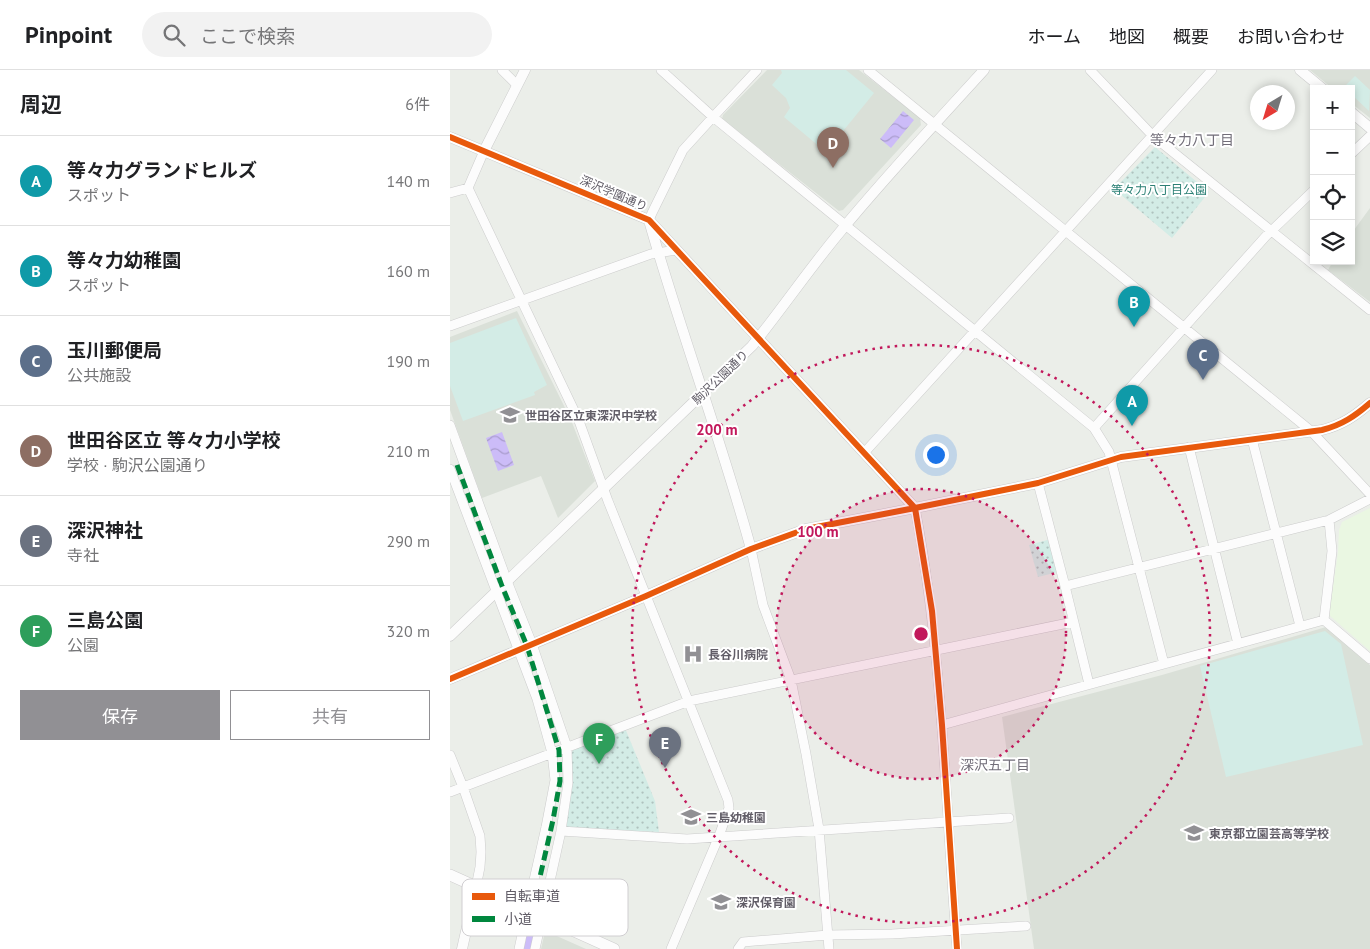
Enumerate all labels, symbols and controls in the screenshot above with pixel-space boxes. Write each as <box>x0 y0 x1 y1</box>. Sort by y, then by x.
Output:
search box <box>142 12 492 57</box>
text: Pinpoint <box>25 19 112 50</box>
icon: search <box>160 21 188 49</box>
text: ここで検索 <box>200 24 295 48</box>
text: ホーム <box>1028 25 1081 48</box>
text: 地図 <box>1109 25 1145 48</box>
text: 概要 <box>1173 25 1209 48</box>
text: お問い合わせ <box>1237 25 1345 48</box>
north arrow <box>1250 85 1295 130</box>
map controls <box>1310 85 1355 265</box>
button: + <box>1310 85 1355 130</box>
text: 周辺 <box>20 91 62 118</box>
text: 6件 <box>405 94 430 114</box>
pin: D <box>817 127 849 168</box>
button: − <box>1310 130 1355 175</box>
district label: 等々力八丁目 <box>1150 131 1234 149</box>
text: 等々力グランドヒルズ <box>67 158 257 182</box>
text: A <box>31 171 41 191</box>
text: 140 m <box>387 171 430 191</box>
street label: 深沢学園通り <box>578 172 650 214</box>
button: locate <box>1310 175 1355 220</box>
park label: 等々力八丁目公園 <box>1111 182 1207 197</box>
text: スポット <box>67 185 131 205</box>
button: layers <box>1310 220 1355 265</box>
text: 等々力幼稚園 <box>67 248 181 272</box>
text: B <box>31 261 41 281</box>
text: 160 m <box>387 261 430 281</box>
text: スポット <box>67 275 131 295</box>
pin: B <box>1118 286 1150 327</box>
text: 玉川郵便局 <box>67 338 162 362</box>
pin: C <box>1187 339 1219 380</box>
street label: 駒沢公園通り <box>689 347 751 407</box>
text: C <box>32 351 40 371</box>
text: 190 m <box>387 351 430 371</box>
text: 公共施設 <box>67 365 131 385</box>
pin: A <box>1116 385 1148 426</box>
school or university icon: 世田谷区立東深沢中学校 <box>499 404 521 426</box>
place label: 世田谷区立東深沢中学校 <box>525 408 657 423</box>
text: 200 m <box>696 420 738 439</box>
text: 世田谷区立 等々力小学校 <box>67 428 281 452</box>
text: D <box>31 441 41 461</box>
text: 210 m <box>387 441 430 461</box>
your location <box>923 442 949 468</box>
text: 学校 · 駒沢公園通り <box>67 455 208 475</box>
text: 深沢神社 <box>67 518 143 542</box>
text: 100 m <box>797 522 839 541</box>
text: E <box>32 531 40 551</box>
text: 290 m <box>387 531 430 551</box>
text: 寺社 <box>67 545 99 565</box>
text: 三島公園 <box>67 608 143 632</box>
text: F <box>32 621 40 641</box>
text: 320 m <box>387 621 430 641</box>
centre of rings <box>912 625 930 643</box>
text: 公園 <box>67 635 99 655</box>
hospital icon: 長谷川病院 <box>682 643 704 665</box>
place label: 長谷川病院 <box>708 647 768 662</box>
button: 保存 <box>20 690 220 740</box>
button: 共有 <box>230 690 430 740</box>
pin: F <box>583 723 615 764</box>
pin: E <box>649 727 681 768</box>
district label: 深沢五丁目 <box>960 756 1030 774</box>
school or university icon: 三島幼稚園 <box>680 806 702 828</box>
place label: 三島幼稚園 <box>706 810 766 825</box>
school or university icon: 東京都立園芸高等学校 <box>1183 822 1205 844</box>
place label: 東京都立園芸高等学校 <box>1209 826 1329 841</box>
legend <box>462 879 628 936</box>
text: 自転車道 <box>504 887 560 905</box>
school or university icon: 深沢保育園 <box>710 891 732 913</box>
place label: 深沢保育園 <box>736 895 796 910</box>
text: 小道 <box>504 910 532 928</box>

